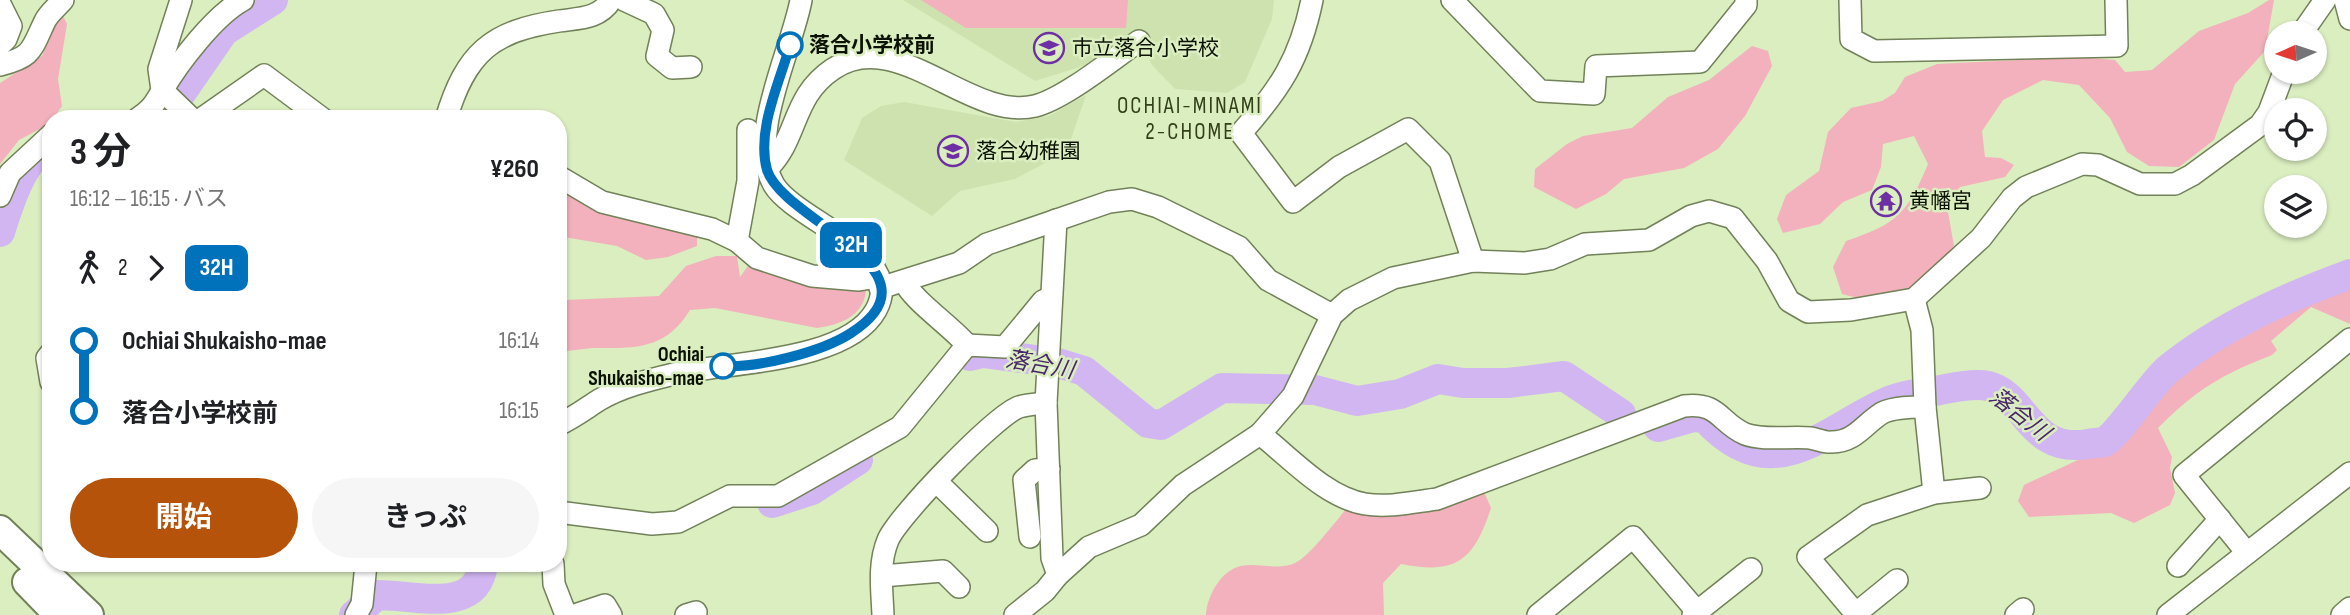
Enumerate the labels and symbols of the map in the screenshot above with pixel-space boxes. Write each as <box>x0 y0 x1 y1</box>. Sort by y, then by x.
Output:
north arrow <box>2264 21 2328 84</box>
school or university icon: 市立落合小学校 <box>1032 31 1066 65</box>
marker: 落合小学校前 <box>777 32 803 58</box>
place label: 落合小学校前 <box>809 33 935 58</box>
place label: 市立落合小学校 <box>1072 36 1219 61</box>
district label: OCHIAI-MINAMI 2-CHOME <box>1117 92 1263 146</box>
school or university icon: 落合幼稚園 <box>936 134 970 168</box>
place label: 落合幼稚園 <box>976 139 1081 164</box>
temple icon: 黄幡宮 <box>1869 184 1903 218</box>
place label: 黄幡宮 <box>1909 189 1972 214</box>
line badge: 32H <box>811 222 891 268</box>
place label: Ochiai Shukaisho-mae <box>588 342 704 391</box>
water label: 落合川 <box>1003 345 1079 385</box>
marker: Ochiai Shukaisho-mae <box>710 353 736 379</box>
water label: 落合川 <box>1984 383 2058 449</box>

